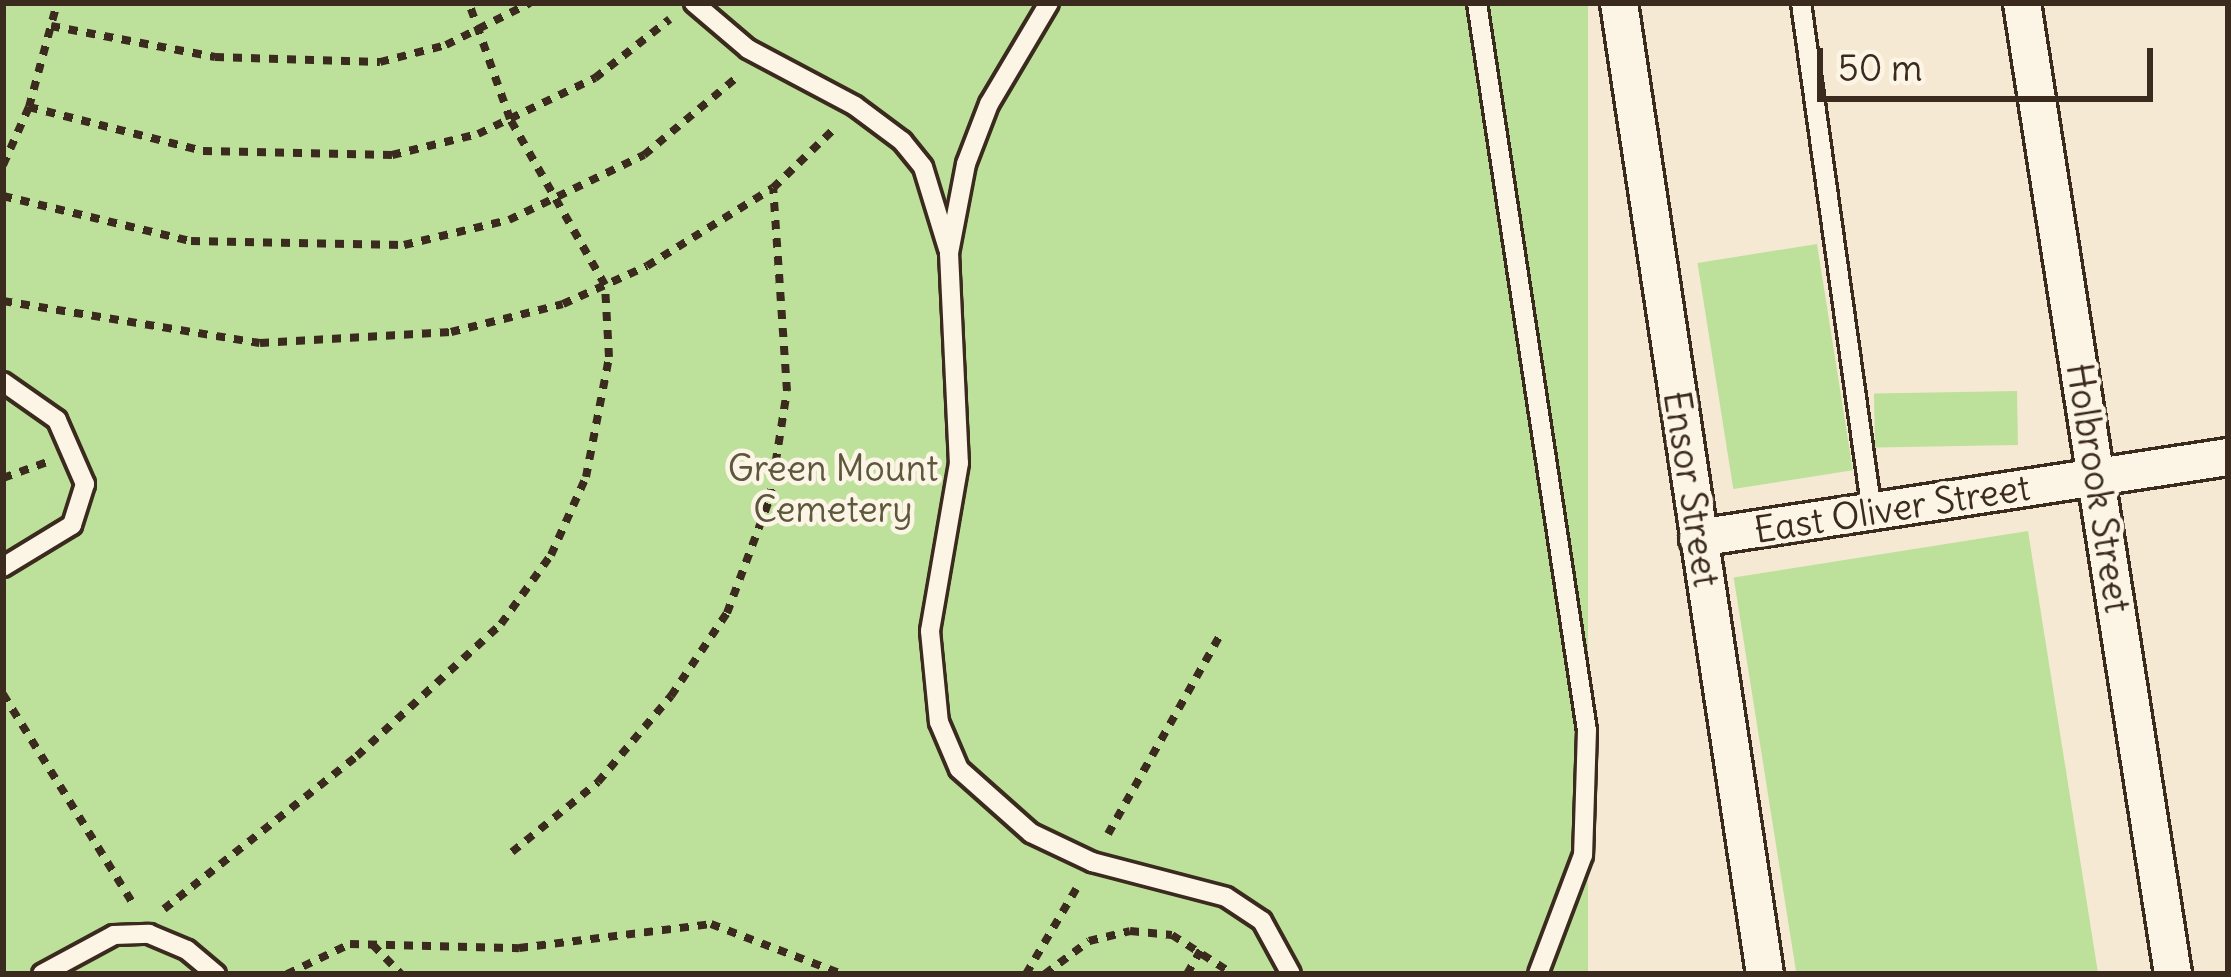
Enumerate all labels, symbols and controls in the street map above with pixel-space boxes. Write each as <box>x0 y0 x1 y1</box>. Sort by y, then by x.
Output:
scale bar <box>1823 24 2159 98</box>
text: 50 m <box>1838 46 1923 91</box>
street label: Holbrook Street <box>2057 360 2139 616</box>
street label: Ensor Street <box>1654 388 1728 590</box>
park label: Green Mount Cemetery <box>728 446 938 531</box>
street label: East Oliver Street <box>1751 466 2033 552</box>

